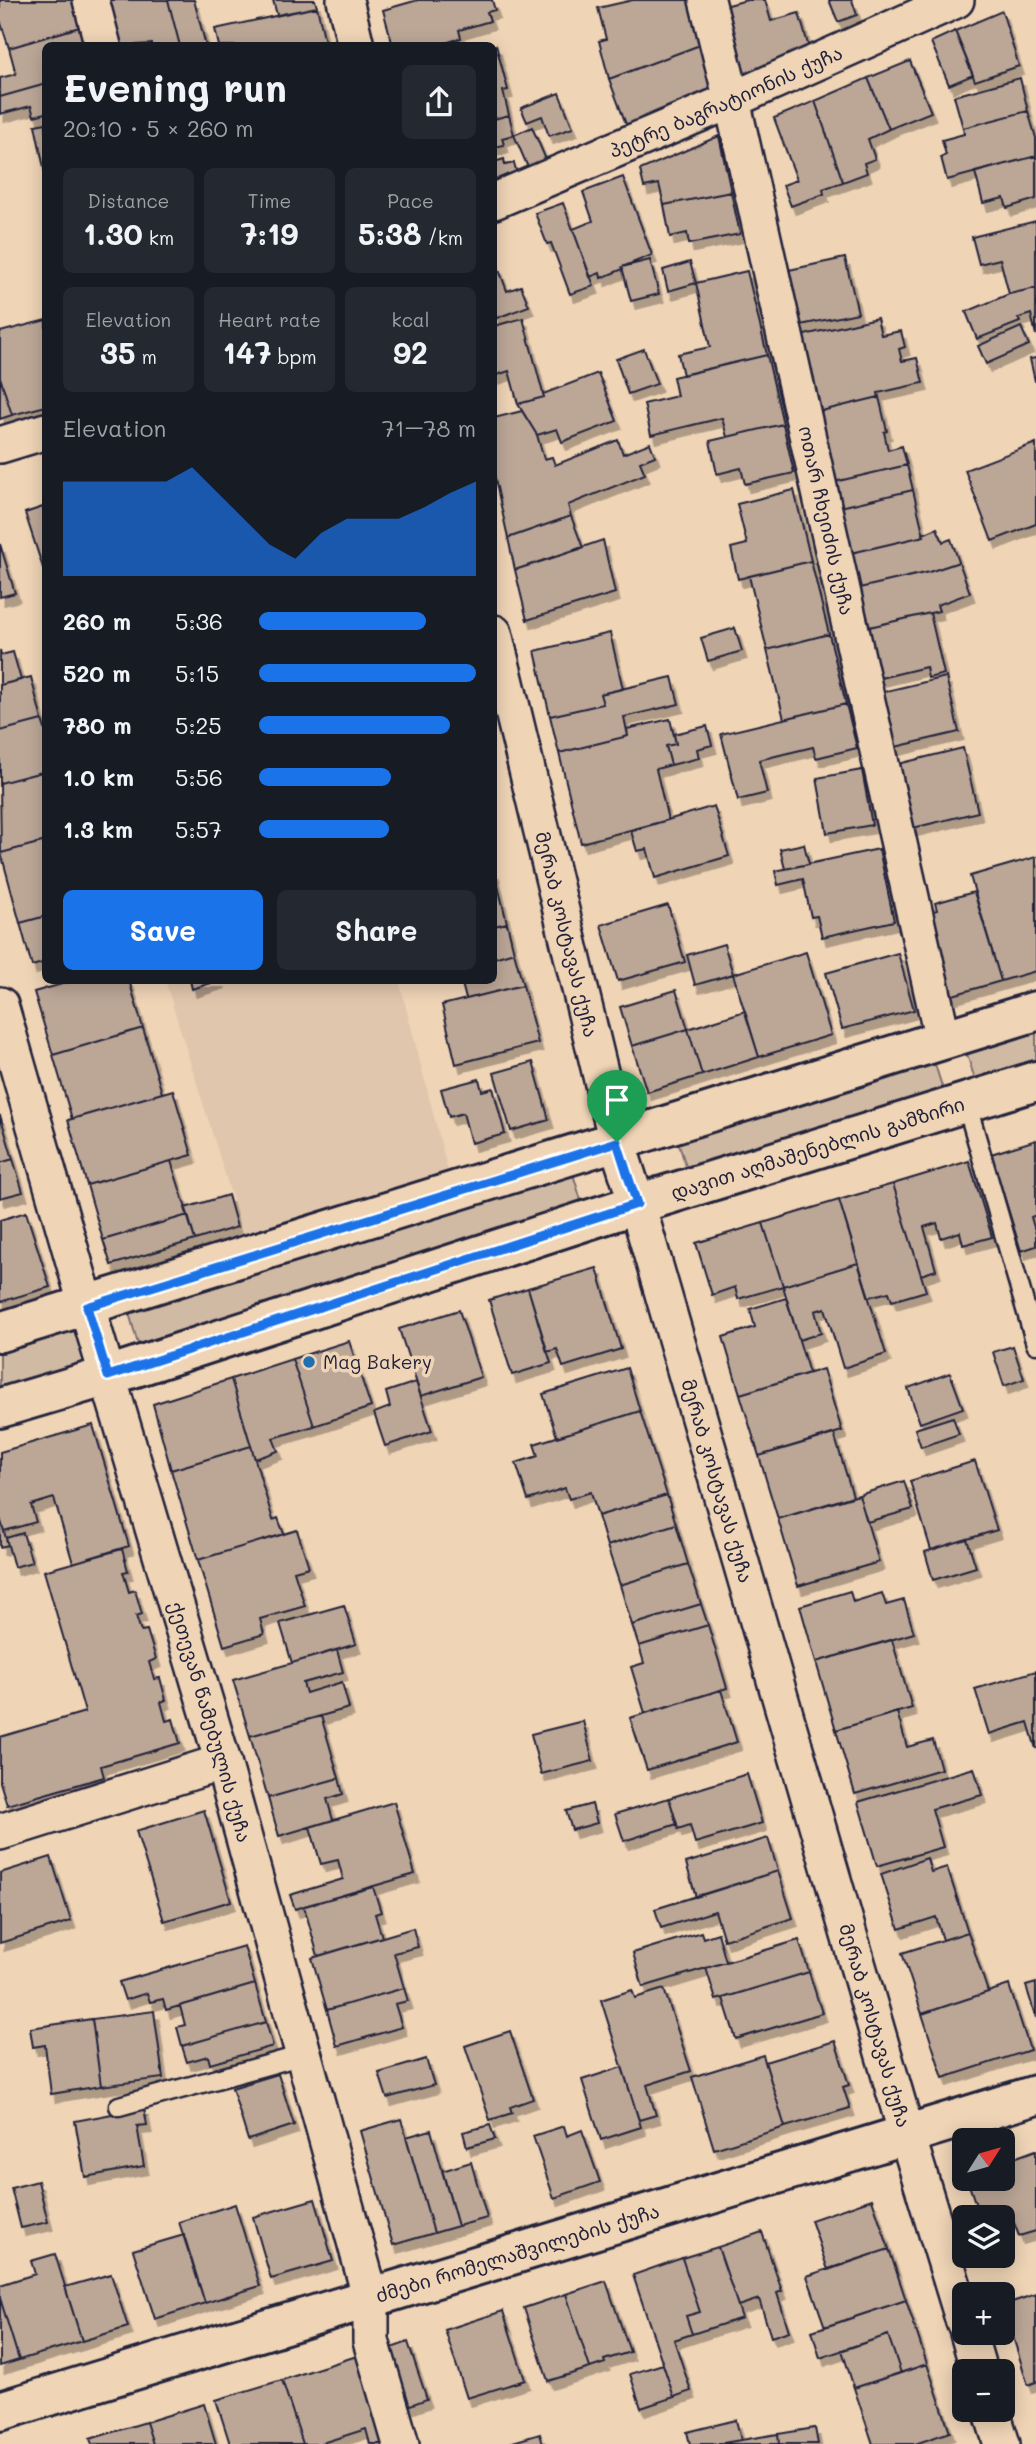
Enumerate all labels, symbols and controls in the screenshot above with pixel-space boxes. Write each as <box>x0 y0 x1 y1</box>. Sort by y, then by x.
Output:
street label: პეტრე ბაგრატიონის ქუჩა <box>605 39 846 163</box>
text: Evening run <box>63 62 287 112</box>
button: share <box>402 65 476 139</box>
text: 20:10 · 5 × 260 m <box>63 113 254 143</box>
text: Distance <box>88 188 169 213</box>
text: Time <box>248 188 291 213</box>
text: Pace <box>387 188 434 213</box>
text: 1.30 <box>83 213 143 253</box>
text: 7:19 <box>241 213 298 253</box>
text: 5:38 <box>358 213 422 253</box>
text: km <box>143 225 174 250</box>
text: /km <box>422 225 463 250</box>
text: Elevation <box>86 307 171 332</box>
text: Heart rate <box>218 307 321 332</box>
text: kcal <box>392 307 429 332</box>
text: 35 <box>100 332 136 372</box>
text: 147 <box>222 332 271 372</box>
text: 92 <box>393 332 428 372</box>
text: m <box>136 344 157 369</box>
text: bpm <box>271 344 317 369</box>
text: Elevation <box>63 413 166 443</box>
text: 71–78 m <box>382 413 476 443</box>
street label: ოთარ ჩხეიძის ქუჩა <box>794 423 860 617</box>
text: 260 m <box>63 606 131 636</box>
text: 5:36 <box>175 606 223 636</box>
text: 520 m <box>63 658 131 688</box>
text: 5:15 <box>175 658 219 688</box>
text: 780 m <box>63 710 131 740</box>
text: 5:25 <box>175 710 222 740</box>
text: 1.0 km <box>63 762 134 792</box>
text: 5:56 <box>175 762 223 792</box>
text: 1.3 km <box>63 814 133 844</box>
text: 5:57 <box>175 814 222 844</box>
street label: მერაბ კოსტავას ქუჩა <box>530 829 604 1040</box>
button: Save <box>63 890 263 970</box>
button: Share <box>277 890 476 970</box>
pin <box>587 1070 647 1142</box>
icon: arrive <box>598 1081 636 1119</box>
street label: დავით აღმაშენებლის გამზირი <box>668 1091 968 1206</box>
place label: Mag Bakery <box>323 1349 432 1374</box>
marker: Mag Bakery <box>301 1354 317 1370</box>
street label: მერაბ კოსტავას ქუჩა <box>676 1376 759 1585</box>
street label: ქეთევან წამებულის ქუჩა <box>164 1598 257 1845</box>
street label: მერაბ კოსტავას ქუჩა <box>834 1920 917 2130</box>
north arrow <box>952 2128 1015 2191</box>
map controls <box>952 2128 1015 2422</box>
street label: ძმები რომელაშვილების ქუჩა <box>372 2198 662 2308</box>
button: layers <box>952 2205 1015 2268</box>
button: + <box>952 2282 1015 2345</box>
button: − <box>952 2359 1015 2422</box>

